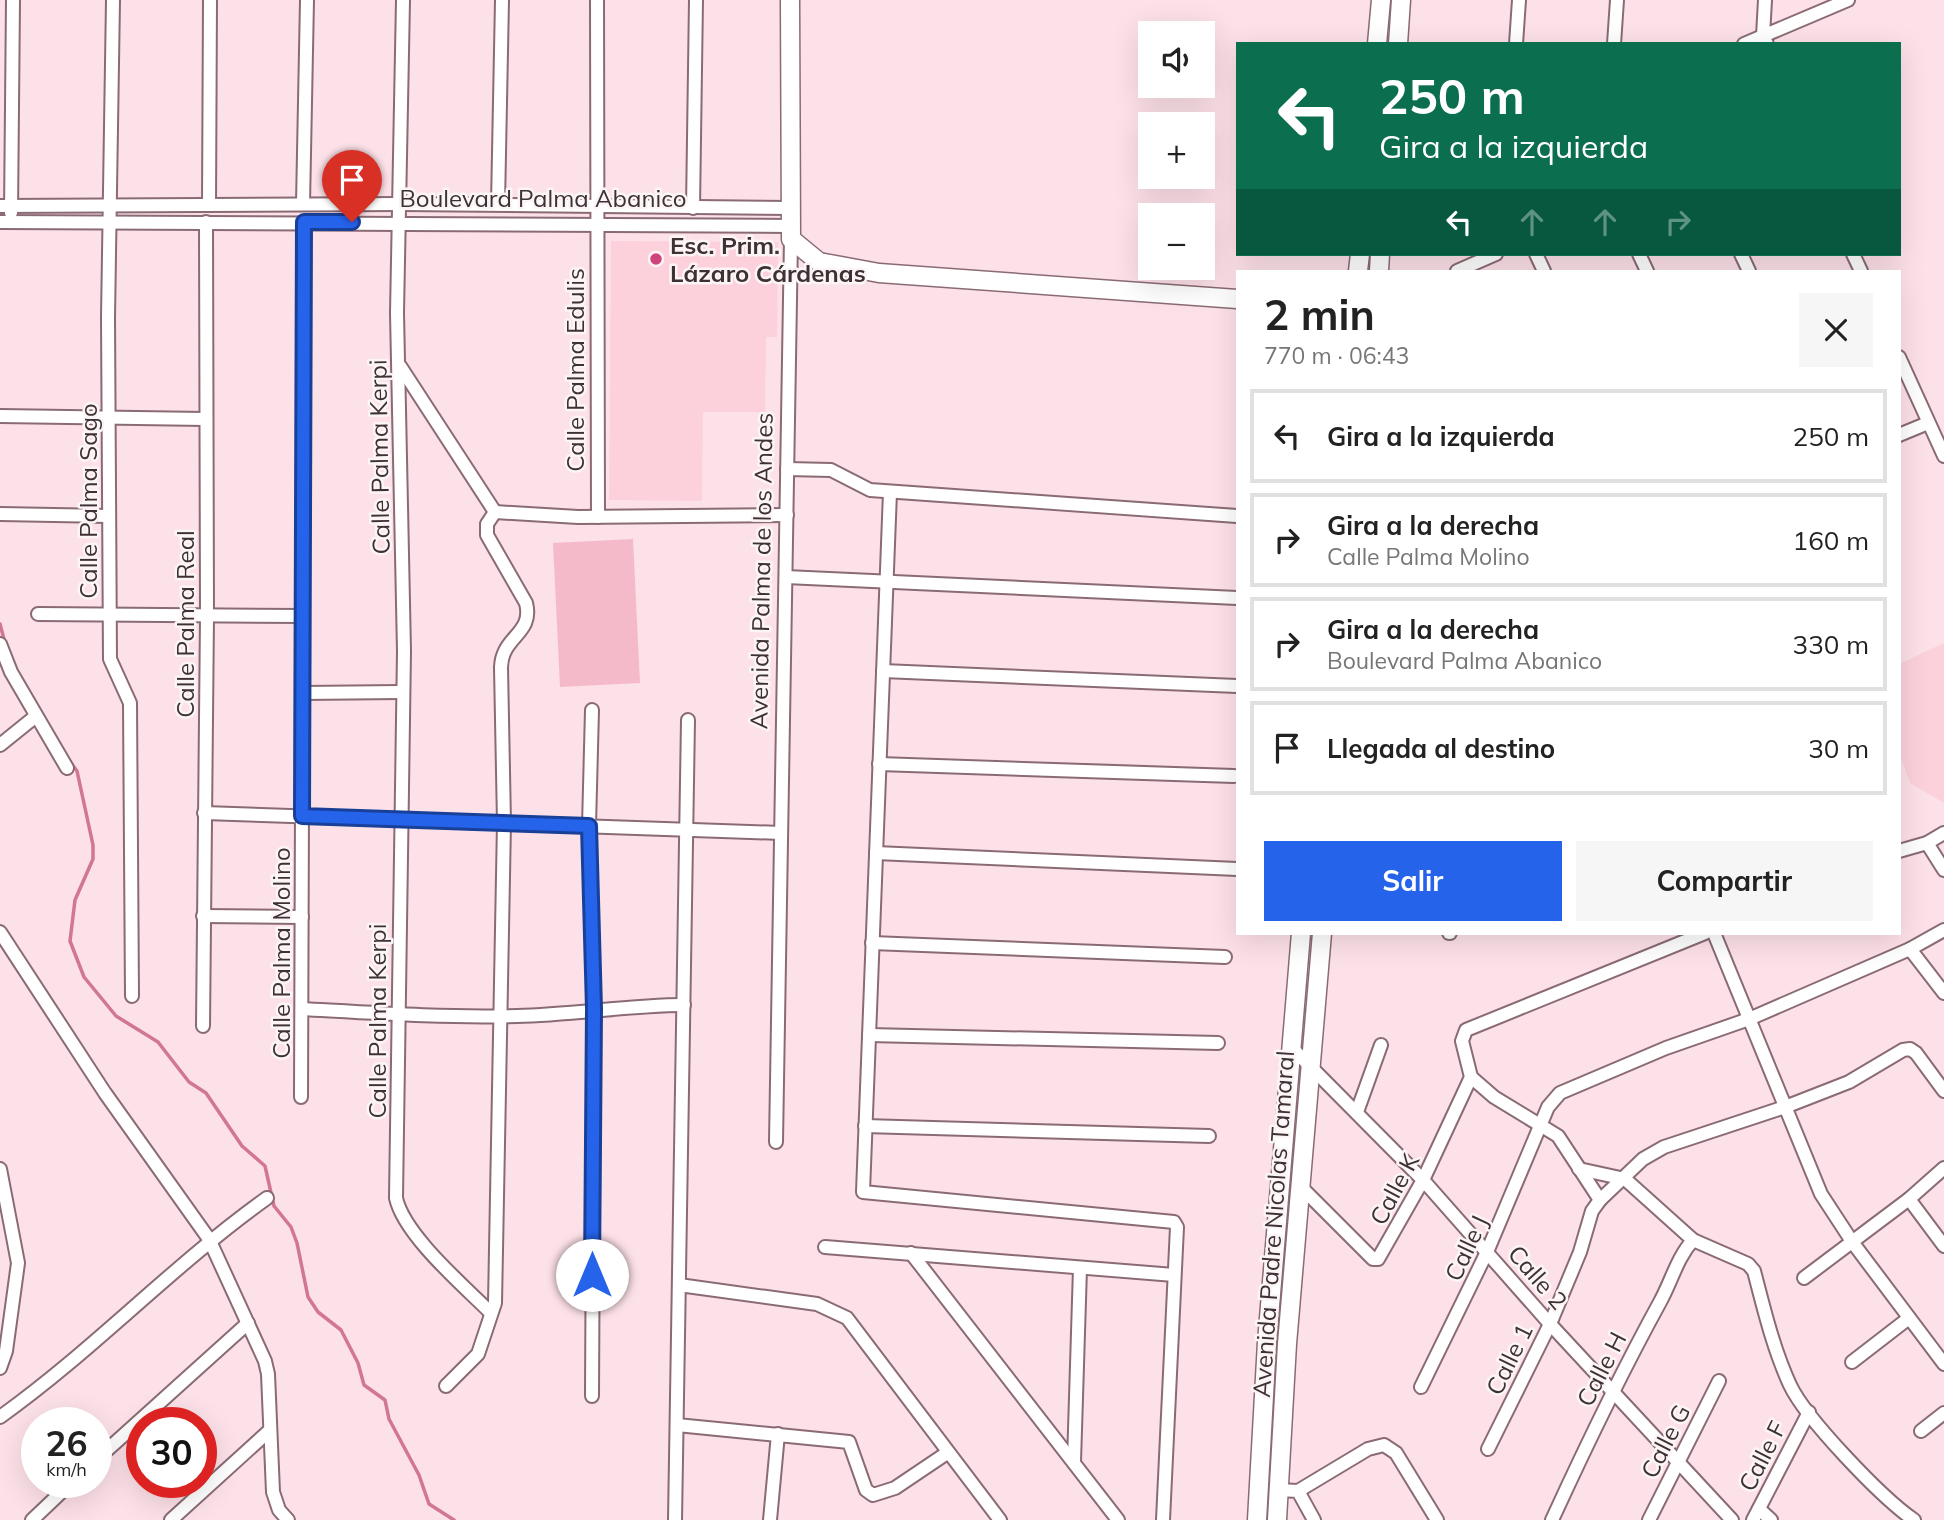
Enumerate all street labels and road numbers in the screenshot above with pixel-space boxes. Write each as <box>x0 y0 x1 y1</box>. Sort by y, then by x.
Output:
street label: Boulevard Palma Abanico <box>399 183 687 213</box>
street label: Calle Palma Edulis <box>560 268 590 472</box>
street label: Calle Palma Kerpi <box>362 359 396 555</box>
street label: Calle Palma Sago <box>73 403 103 599</box>
street label: Avenida Palma de los Andes <box>743 412 779 730</box>
street label: Calle Palma Real <box>170 530 200 718</box>
street label: Calle Palma Molino <box>266 847 296 1059</box>
street label: Calle Palma Kerpi <box>362 924 392 1118</box>
street label: Avenida Padre Nicolas Tamaral <box>1246 1050 1300 1398</box>
street label: Calle K <box>1363 1148 1426 1230</box>
street label: Calle J <box>1438 1210 1494 1286</box>
street label: Calle 2 <box>1502 1239 1574 1315</box>
street label: Calle 1 <box>1479 1318 1539 1400</box>
street label: Calle H <box>1570 1327 1632 1411</box>
street label: Calle G <box>1634 1399 1696 1483</box>
street label: Calle F <box>1732 1416 1792 1496</box>

